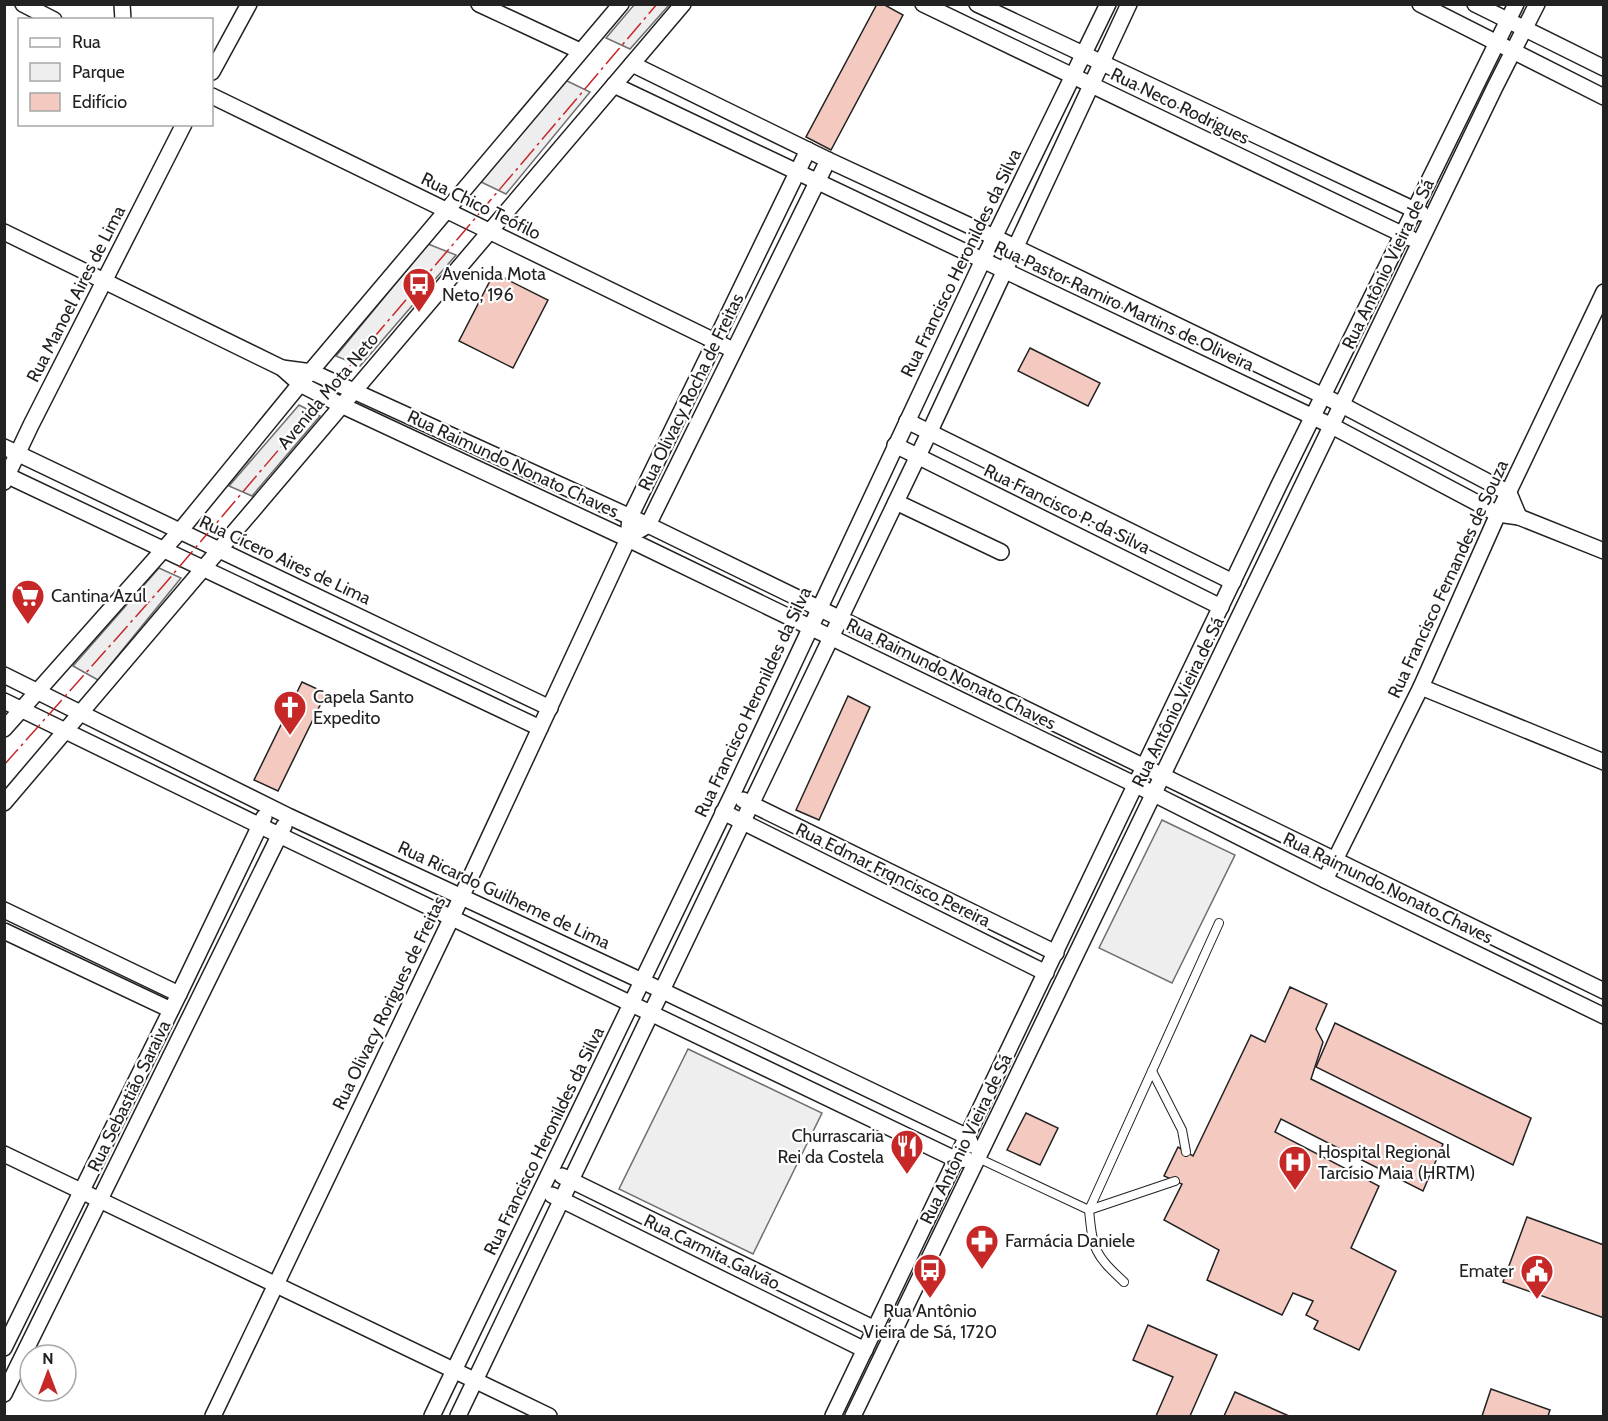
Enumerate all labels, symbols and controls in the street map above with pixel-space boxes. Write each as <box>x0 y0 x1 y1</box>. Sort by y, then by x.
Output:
legend <box>18 18 213 126</box>
text: Rua <box>72 31 101 53</box>
text: Parque <box>72 61 125 83</box>
street label: Rua Neco Rodrigues <box>1107 63 1253 149</box>
text: Edifício <box>72 91 127 113</box>
street label: Rua Francisco Heronildes da Silva <box>896 145 1026 381</box>
street label: Rua Chico Teófilo <box>418 168 545 245</box>
street label: Rua Antônio Vieira de Sá <box>1337 175 1439 353</box>
street label: Rua Manoel Aires de Lima <box>22 202 130 386</box>
street label: Rua Pastor Ramiro Martins de Oliveira <box>991 236 1258 376</box>
place label: Avenida Mota Neto, 196 <box>442 263 546 306</box>
bus stop icon: Avenida Mota Neto, 196 <box>401 266 437 313</box>
street label: Rua Olivacy Rocha de Freitas <box>634 290 748 494</box>
street label: Avenida Mota Neto <box>273 328 383 454</box>
street label: Rua Raimundo Nonato Chaves <box>404 405 622 523</box>
street label: Rua Francisco Fernandes de Souza <box>1383 456 1513 702</box>
street label: Rua Francisco P. da Silva <box>980 459 1154 559</box>
street label: Rua Cícero Aires de Lima <box>196 511 374 610</box>
supermarket icon: Cantina Azul <box>10 578 46 625</box>
street label: Rua Francisco Heronildes da Silva <box>690 583 816 821</box>
place label: Cantina Azul <box>51 585 147 607</box>
street label: Rua Antônio Vieira de Sá <box>1127 613 1229 791</box>
street label: Rua Raimundo Nonato Chaves <box>843 614 1059 734</box>
place label: Capela Santo Expedito <box>313 686 414 729</box>
church icon: Capela Santo Expedito <box>272 689 308 736</box>
street label: Rua Edmar Frqncisco Pereira <box>792 818 994 932</box>
street label: Rua Raimundo Nonato Chaves <box>1280 828 1496 948</box>
street label: Rua Ricardo Guilheme de Lima <box>394 836 614 954</box>
street label: Rua Olivacy Rorigues de Freitas <box>328 893 450 1113</box>
street label: Rua Sebastião Saraiva <box>83 1016 175 1175</box>
street label: Rua Francisco Heronildes da Silva <box>479 1023 609 1259</box>
street label: Rua Antônio Vieira de Sá <box>915 1050 1017 1228</box>
place label: Churrascaria Rei da Costela <box>777 1125 884 1168</box>
restaurant icon: Churrascaria Rei da Costela <box>889 1128 925 1175</box>
place label: Hospital Regional Tarcísio Maia (HRTM) <box>1318 1141 1475 1184</box>
hospital icon: Hospital Regional Tarcísio Maia (HRTM) <box>1277 1144 1313 1191</box>
street label: Rua Carmita Galvão <box>640 1210 784 1295</box>
pharmacy icon: Farmácia Daniele <box>964 1223 1000 1270</box>
place label: Farmácia Daniele <box>1005 1230 1135 1252</box>
bus stop icon: Rua Antônio Vieira de Sá, 1720 <box>912 1252 948 1299</box>
public building icon: Emater <box>1519 1253 1555 1300</box>
place label: Emater <box>1459 1260 1514 1282</box>
place label: Rua Antônio Vieira de Sá, 1720 <box>863 1300 997 1343</box>
north arrow <box>18 1343 78 1403</box>
text: N <box>42 1349 54 1368</box>

